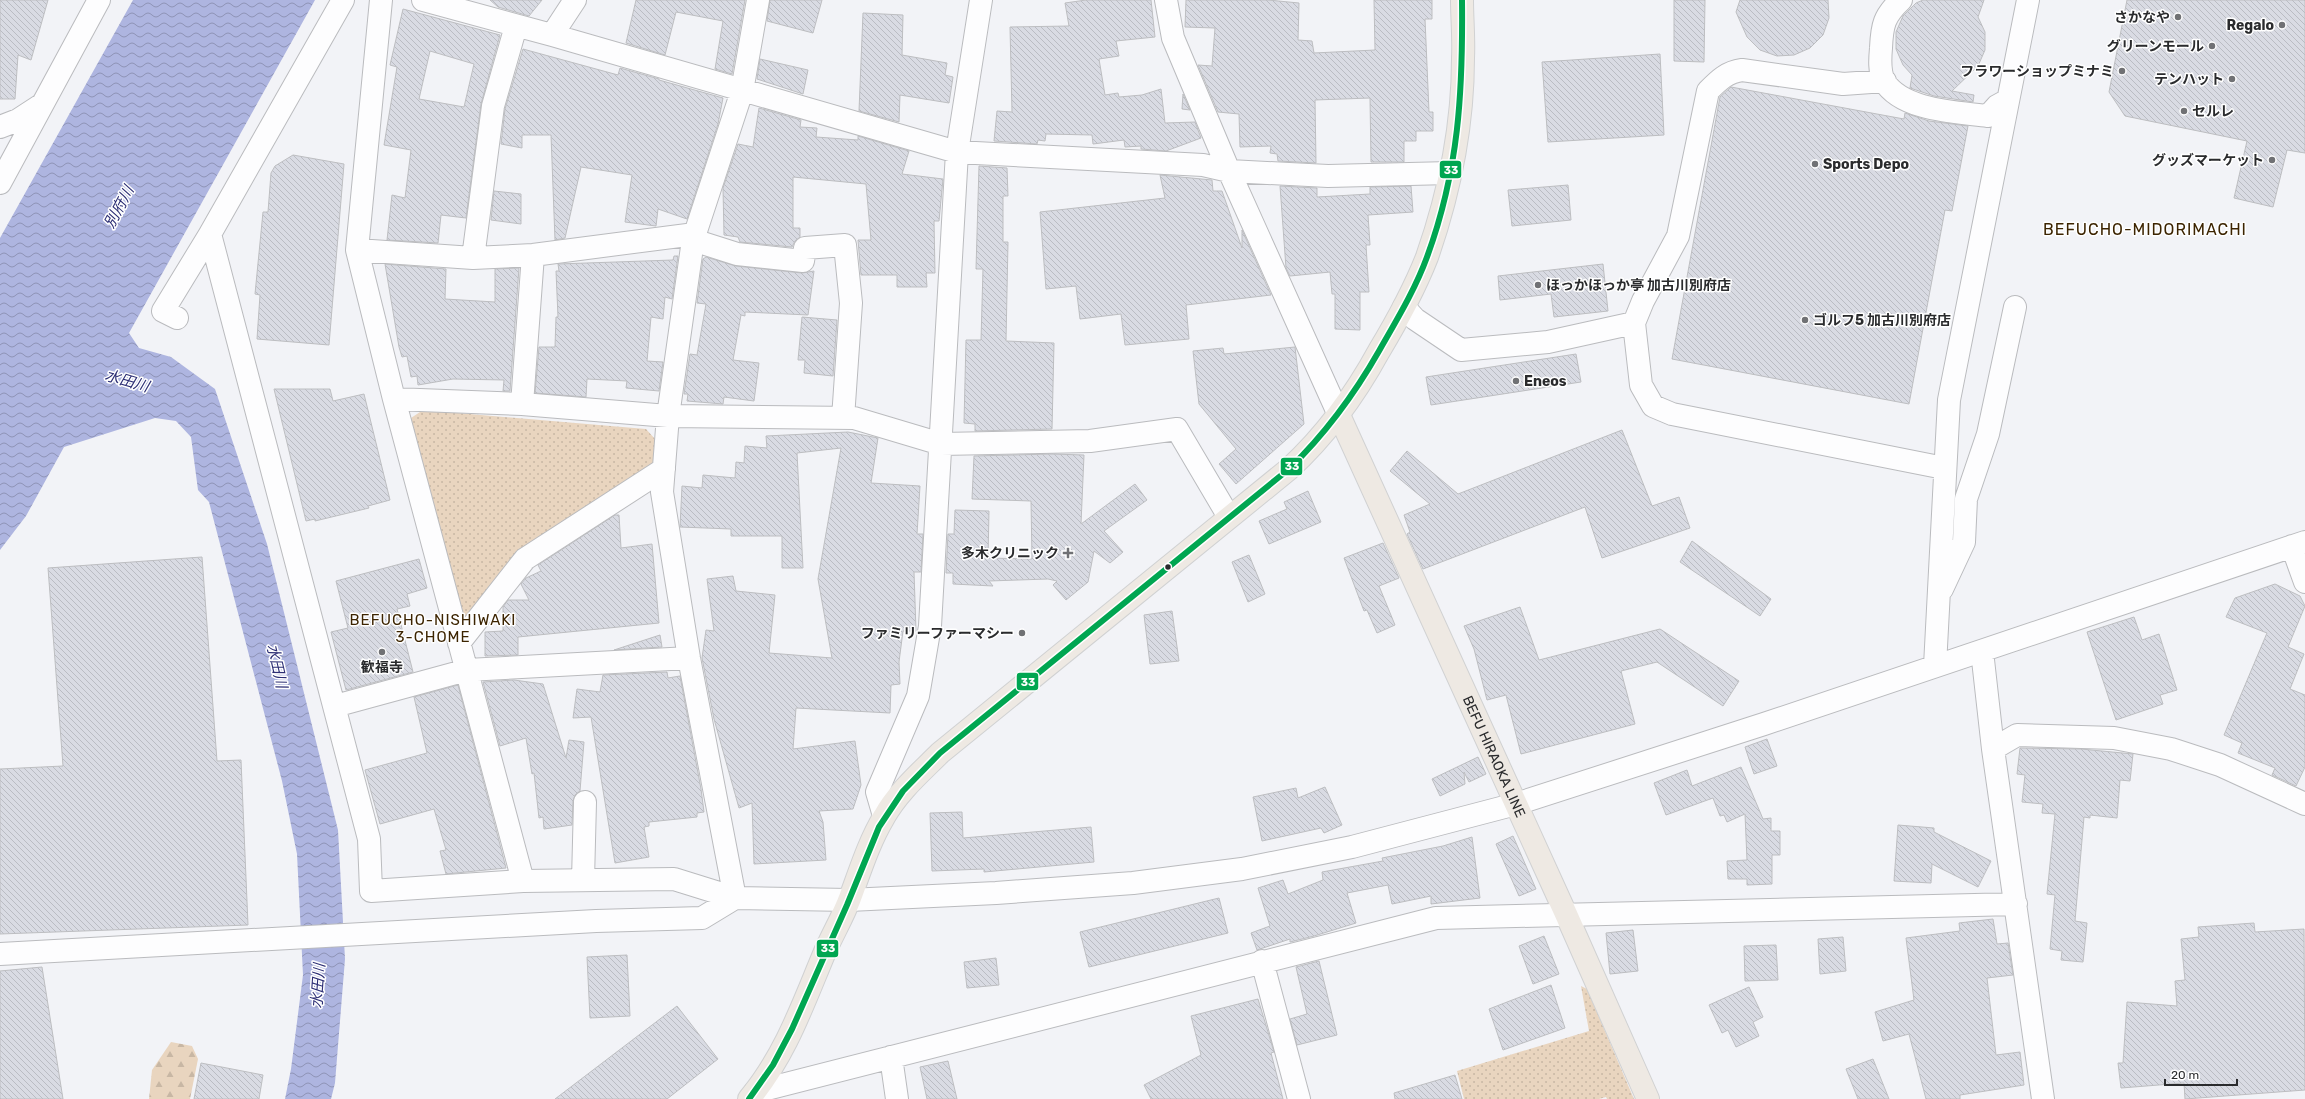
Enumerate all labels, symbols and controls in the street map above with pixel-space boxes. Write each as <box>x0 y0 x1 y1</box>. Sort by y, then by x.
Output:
place label: さかなや <box>2114 9 2170 26</box>
marker: さかなや <box>2173 12 2183 22</box>
place label: Regalo <box>2226 17 2274 34</box>
marker: Regalo <box>2277 20 2287 30</box>
place label: グリーンモール <box>2107 38 2204 55</box>
marker: グリーンモール <box>2207 41 2217 51</box>
place label: フラワーショップミナミ <box>1960 63 2114 80</box>
marker: フラワーショップミナミ <box>2117 66 2127 76</box>
place label: テンハット <box>2154 71 2224 88</box>
marker: テンハット <box>2227 74 2237 84</box>
place label: セルレ <box>2192 103 2234 120</box>
marker: セルレ <box>2179 106 2189 116</box>
place label: グッズマーケット <box>2152 152 2264 169</box>
marker: グッズマーケット <box>2267 155 2277 165</box>
place label: Sports Depo <box>1823 156 1909 173</box>
marker: Sports Depo <box>1810 159 1820 169</box>
line badge: 33 <box>1439 160 1462 179</box>
text: 33 <box>1444 164 1458 177</box>
water label: 別府川 <box>100 181 138 231</box>
district label: BEFUCHO-MIDORIMACHI <box>2043 220 2247 239</box>
place label: ほっかほっか亭 加古川別府店 <box>1546 277 1731 294</box>
marker: ほっかほっか亭 加古川別府店 <box>1533 280 1543 290</box>
place label: ゴルフ5 加古川別府店 <box>1813 312 1951 329</box>
marker: ゴルフ5 加古川別府店 <box>1800 315 1810 325</box>
water label: 水田川 <box>103 366 153 396</box>
place label: Eneos <box>1524 373 1567 390</box>
marker: Eneos <box>1511 376 1521 386</box>
line badge: 33 <box>1280 457 1303 476</box>
text: 33 <box>1285 460 1299 473</box>
place label: 多木クリニック <box>961 545 1059 562</box>
marker: 多木クリニック <box>1062 547 1074 559</box>
unlabelled marker <box>1163 562 1173 572</box>
district label: BEFUCHO-NISHIWAKI 3-CHOME <box>350 611 516 646</box>
place label: ファミリーファーマシー <box>861 625 1014 642</box>
marker: ファミリーファーマシー <box>1017 628 1027 638</box>
water label: 水田川 <box>263 642 291 692</box>
marker: 歓福寺 <box>377 647 387 657</box>
place label: 歓福寺 <box>361 659 403 676</box>
line badge: 33 <box>1016 672 1039 691</box>
text: 33 <box>1021 676 1035 689</box>
street label: BEFU HIRAOKA LINE <box>1459 693 1529 820</box>
line badge: 33 <box>816 939 839 958</box>
text: 33 <box>821 942 835 955</box>
water label: 水田川 <box>307 961 329 1009</box>
scale bar <box>2165 1061 2237 1087</box>
text: 20 m <box>2171 1068 2199 1082</box>

